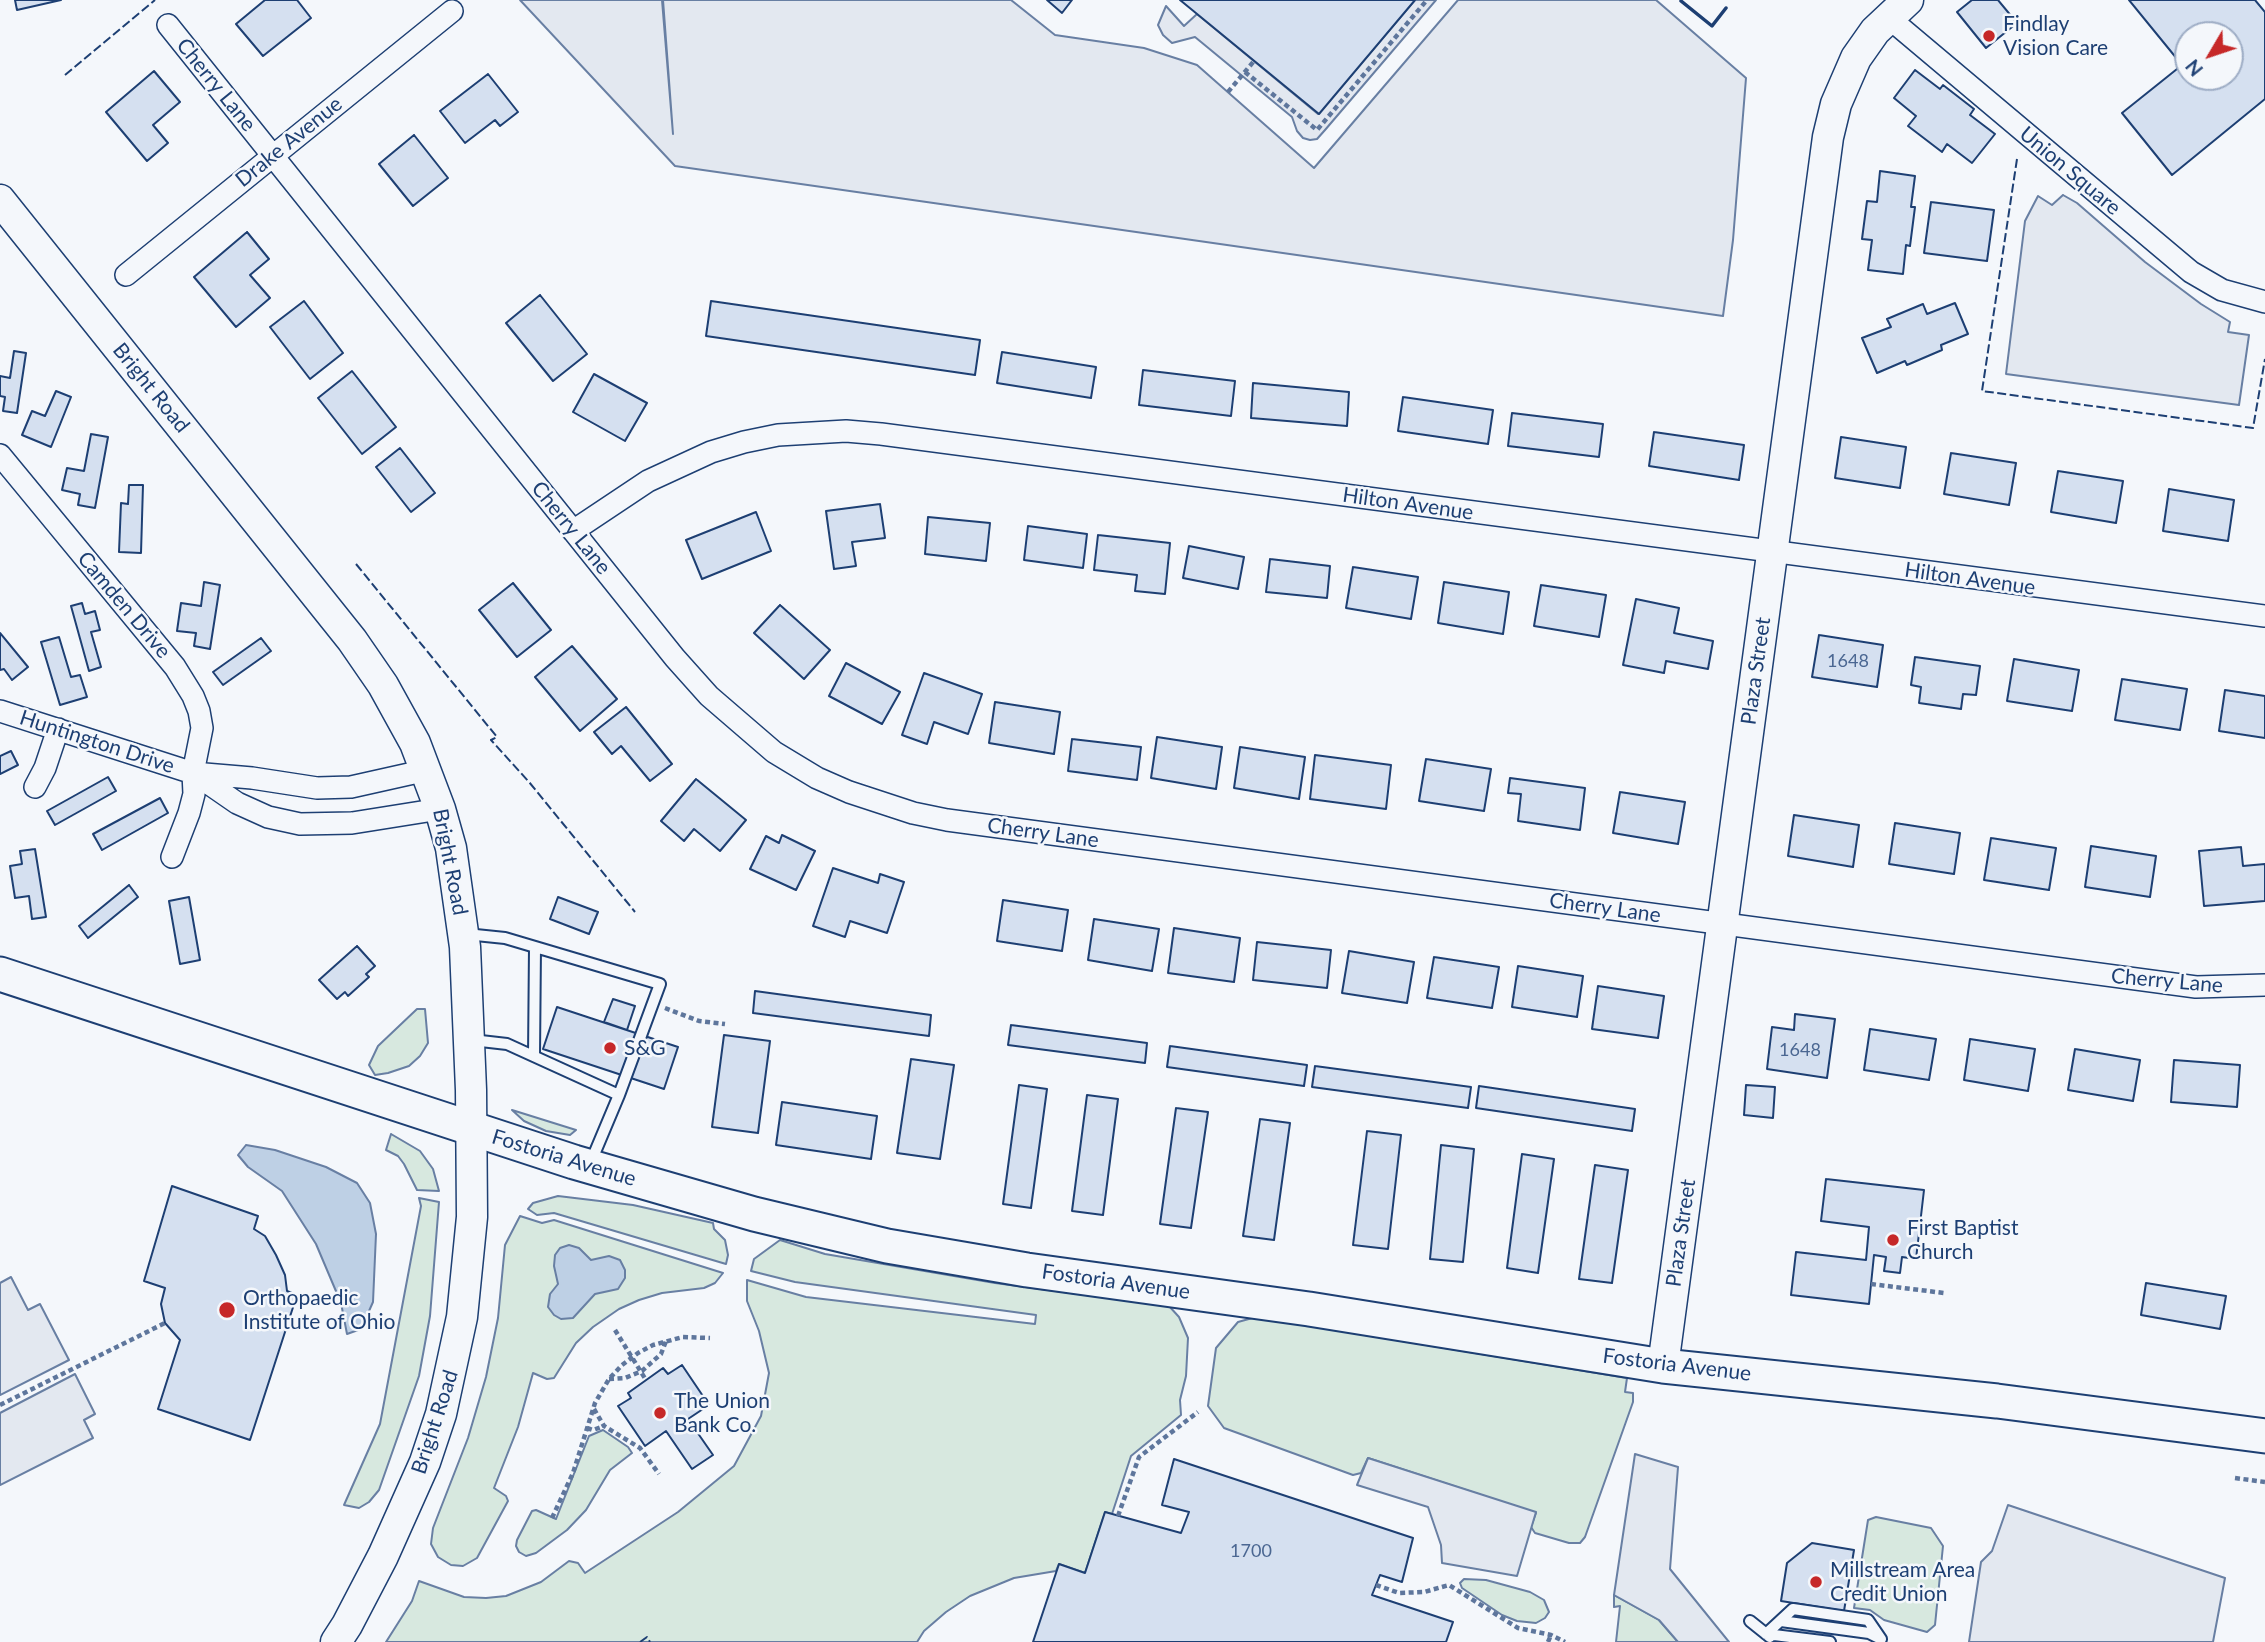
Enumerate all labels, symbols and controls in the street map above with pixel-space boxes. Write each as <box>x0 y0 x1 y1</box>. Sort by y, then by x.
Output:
place label: Findlay Vision Care <box>2003 11 2108 61</box>
north arrow <box>2174 21 2244 91</box>
marker: Findlay Vision Care <box>1981 28 1997 44</box>
street label: Cherry Lane <box>171 33 261 137</box>
text: N <box>2180 55 2207 81</box>
street label: Drake Avenue <box>231 91 347 193</box>
street label: Union Square <box>2014 121 2126 221</box>
street label: Bright Road <box>107 338 195 438</box>
street label: Cherry Lane <box>526 476 616 580</box>
street label: Hilton Avenue <box>1341 482 1475 526</box>
street label: Camden Drive <box>72 546 176 664</box>
street label: Hilton Avenue <box>1903 557 2037 601</box>
street label: Plaza Street <box>1736 616 1776 726</box>
house number: 1648 <box>1827 650 1869 672</box>
street label: Huntington Drive <box>16 705 178 779</box>
street label: Bright Road <box>427 807 473 917</box>
street label: Cherry Lane <box>986 813 1100 853</box>
street label: Cherry Lane <box>1548 888 1662 928</box>
street label: Cherry Lane <box>2110 964 2224 998</box>
place label: S&G <box>624 1035 666 1061</box>
house number: 1648 <box>1779 1039 1821 1061</box>
marker: S&G <box>602 1040 618 1056</box>
street label: Fostoria Avenue <box>489 1124 639 1192</box>
street label: Plaza Street <box>1661 1178 1701 1288</box>
place label: First Baptist Church <box>1907 1215 2018 1265</box>
marker: First Baptist Church <box>1885 1232 1901 1248</box>
street label: Fostoria Avenue <box>1040 1259 1192 1305</box>
place label: Orthopaedic Institute of Ohio <box>243 1285 395 1335</box>
marker: Orthopaedic Institute of Ohio <box>217 1300 237 1320</box>
street label: Fostoria Avenue <box>1601 1343 1753 1387</box>
street label: Bright Road <box>406 1367 464 1477</box>
place label: The Union Bank Co. <box>674 1388 770 1438</box>
marker: The Union Bank Co. <box>652 1405 668 1421</box>
house number: 1700 <box>1230 1540 1272 1562</box>
place label: Millstream Area Credit Union <box>1830 1557 1975 1607</box>
marker: Millstream Area Credit Union <box>1808 1574 1824 1590</box>

